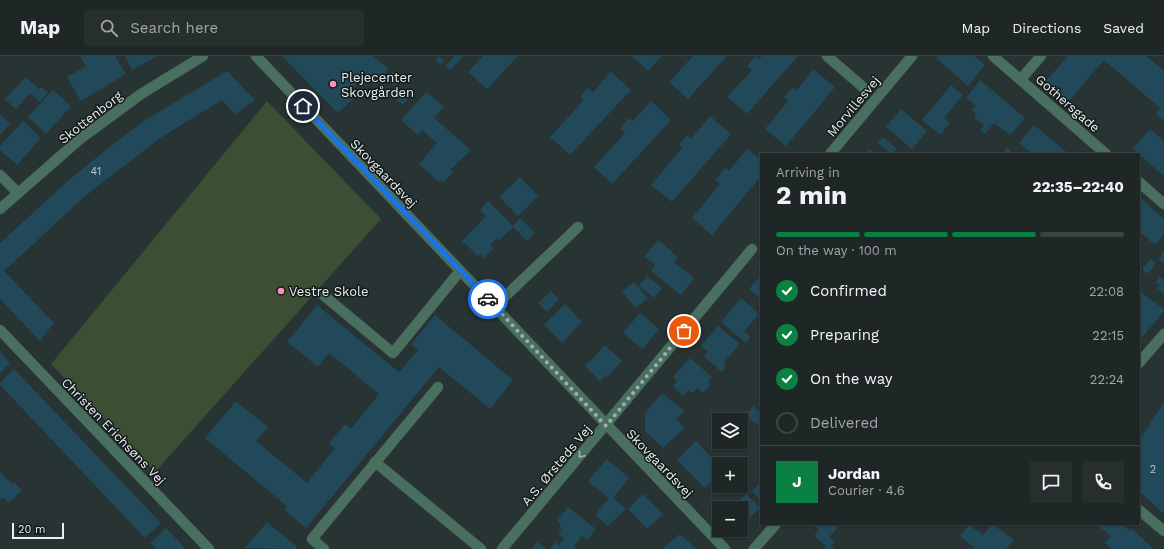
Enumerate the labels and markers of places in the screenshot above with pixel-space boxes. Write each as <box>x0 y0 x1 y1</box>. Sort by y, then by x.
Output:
place label: Plejecenter Skovgården <box>341 70 414 100</box>
marker: Plejecenter Skovgården <box>328 79 338 89</box>
pin <box>286 89 320 123</box>
place label: Vestre Skole <box>289 284 368 299</box>
marker: Vestre Skole <box>276 286 286 296</box>
pin <box>667 314 701 348</box>

